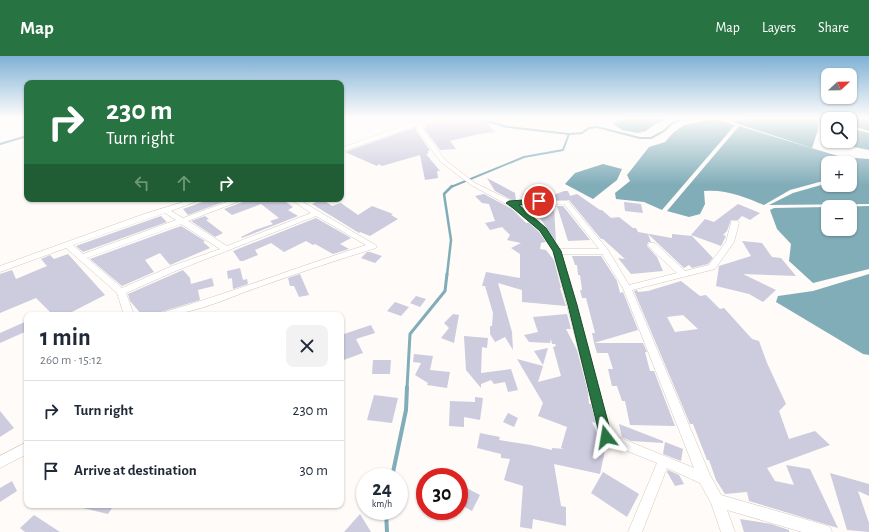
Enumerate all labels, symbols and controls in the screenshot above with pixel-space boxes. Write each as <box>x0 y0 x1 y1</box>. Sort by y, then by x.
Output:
text: Map <box>20 19 54 38</box>
text: Map <box>715 21 740 35</box>
text: Layers <box>762 21 796 35</box>
text: Share <box>818 21 849 35</box>
north arrow <box>821 68 857 104</box>
map controls <box>821 68 857 236</box>
icon: right <box>40 96 92 148</box>
text: 230 m <box>106 97 173 125</box>
button: search <box>821 112 857 148</box>
text: Turn right <box>106 130 175 148</box>
button: + <box>821 156 857 192</box>
icon: left <box>131 172 153 194</box>
icon: ahead <box>173 172 195 194</box>
icon: right <box>215 172 237 194</box>
pin <box>522 184 556 218</box>
icon: arrive <box>528 190 550 212</box>
button: − <box>821 200 857 236</box>
button: close <box>286 325 328 367</box>
text: 1 min <box>40 326 91 350</box>
text: 260 m · 15:12 <box>40 354 102 367</box>
icon: right <box>40 400 62 422</box>
text: Turn right <box>74 403 133 418</box>
text: 230 m <box>293 403 328 418</box>
position arrow <box>585 416 627 458</box>
icon: arrive <box>40 460 62 482</box>
text: Arrive at destination <box>74 463 197 478</box>
text: 30 m <box>299 463 328 478</box>
speed limit sign: 30 <box>416 468 468 520</box>
text: 24 <box>372 479 392 499</box>
text: km/h <box>372 499 392 509</box>

